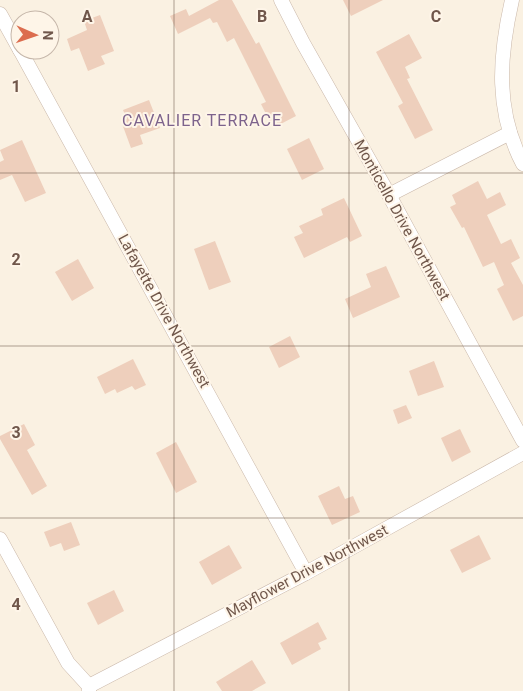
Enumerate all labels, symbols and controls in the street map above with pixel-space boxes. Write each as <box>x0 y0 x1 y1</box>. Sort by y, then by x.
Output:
text: A <box>82 7 93 26</box>
text: B <box>257 7 267 26</box>
text: C <box>431 7 441 26</box>
north arrow <box>10 10 60 60</box>
text: N <box>40 30 56 41</box>
text: 1 <box>11 77 21 96</box>
district label: CAVALIER TERRACE <box>122 111 282 130</box>
street label: Monticello Drive Northwest <box>350 136 454 304</box>
street label: Lafayette Drive Northwest <box>114 231 214 391</box>
text: 2 <box>11 250 21 269</box>
text: 3 <box>11 423 21 442</box>
street label: Mayflower Drive Northwest <box>223 521 391 621</box>
text: 4 <box>11 595 21 614</box>

